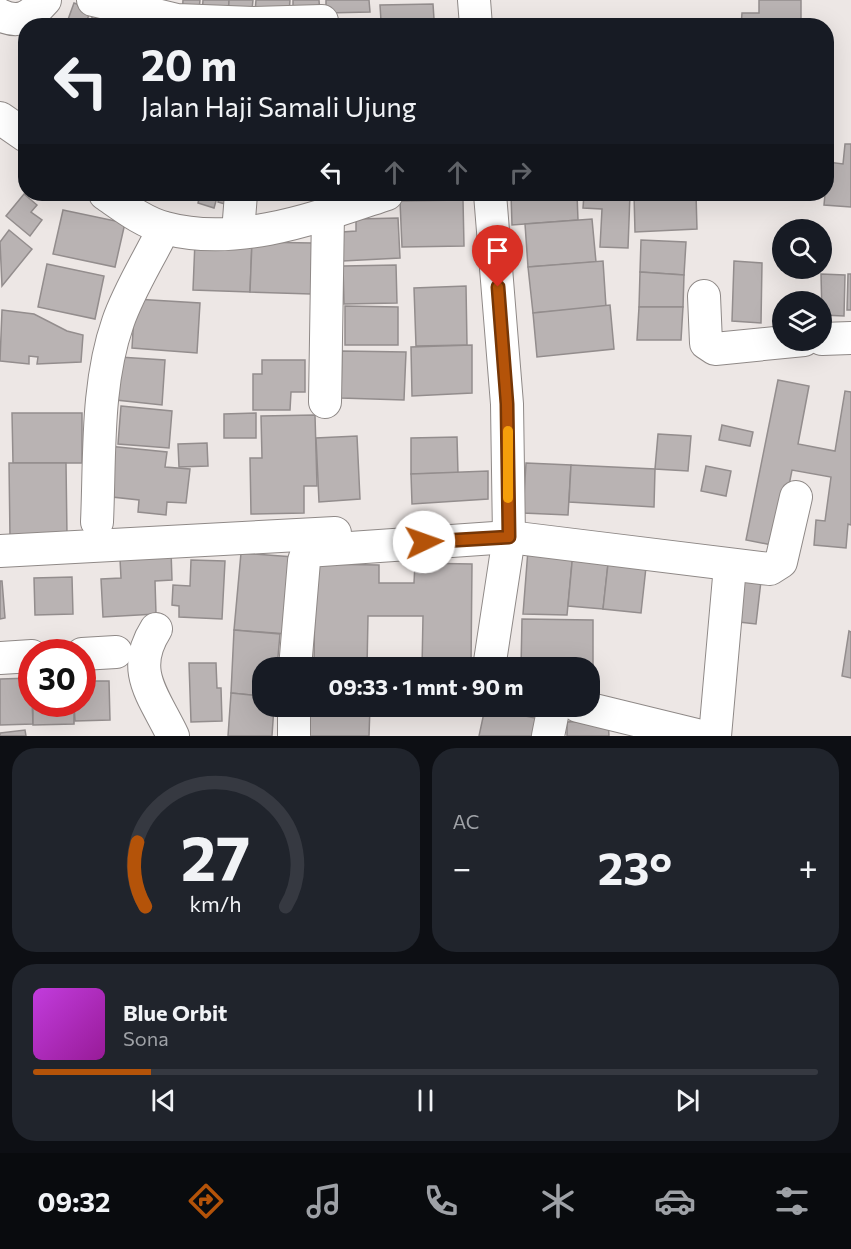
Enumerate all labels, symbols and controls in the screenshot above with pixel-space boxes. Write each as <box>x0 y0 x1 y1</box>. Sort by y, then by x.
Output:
text: 20 m <box>141 38 237 90</box>
icon: left <box>42 42 120 120</box>
text: Jalan Haji Samali Ujung <box>141 90 416 123</box>
icon: left <box>315 156 348 189</box>
icon: ahead <box>378 156 411 189</box>
icon: ahead <box>441 156 474 189</box>
icon: right <box>504 156 537 189</box>
map controls <box>772 219 832 351</box>
button: search <box>772 219 832 279</box>
pin <box>472 225 523 287</box>
icon: arrive <box>481 234 514 267</box>
button: layers <box>772 291 832 351</box>
position arrow <box>392 510 456 574</box>
speed limit sign: 30 <box>18 639 96 717</box>
text: 09:33 · 1 mnt · 90 m <box>329 673 523 700</box>
text: AC <box>453 809 479 833</box>
text: 27 <box>181 818 250 894</box>
text: 23° <box>598 839 672 894</box>
text: − <box>453 846 471 887</box>
text: + <box>799 846 818 887</box>
text: km/h <box>190 890 242 916</box>
text: Blue Orbit <box>123 999 227 1026</box>
text: Sona <box>123 1026 169 1050</box>
icon: previous <box>147 1084 180 1117</box>
icon: pause <box>409 1084 442 1117</box>
icon: next <box>671 1084 704 1117</box>
icon: directions <box>185 1180 227 1222</box>
icon: music <box>303 1180 345 1222</box>
icon: phone <box>420 1180 462 1222</box>
icon: climate <box>537 1180 579 1222</box>
icon: car <box>654 1180 696 1222</box>
icon: filters <box>771 1180 813 1222</box>
text: 09:32 <box>38 1185 110 1218</box>

